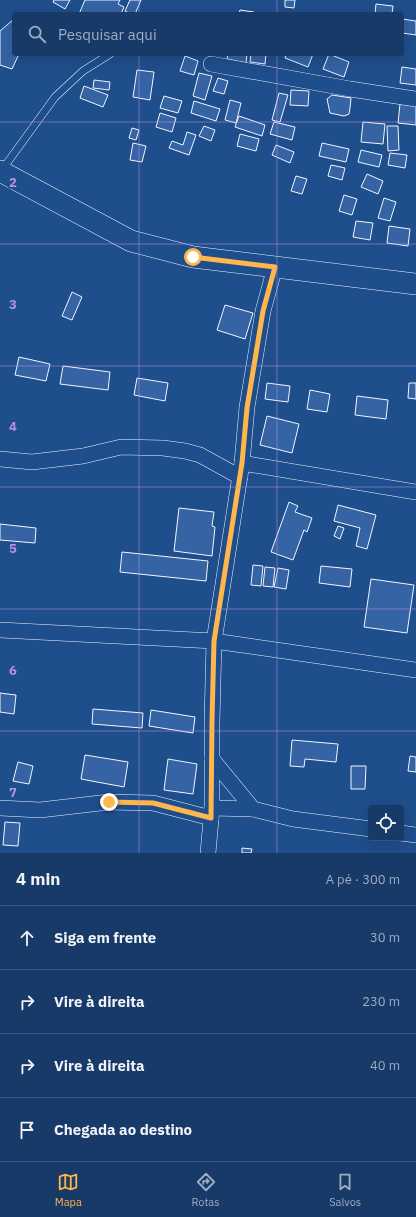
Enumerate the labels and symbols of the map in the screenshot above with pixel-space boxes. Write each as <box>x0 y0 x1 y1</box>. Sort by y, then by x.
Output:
text: 2 <box>9 174 17 191</box>
route start <box>184 248 202 266</box>
text: 3 <box>9 296 17 313</box>
text: 4 <box>9 418 17 435</box>
text: 5 <box>9 540 17 557</box>
text: 6 <box>9 662 17 679</box>
text: 7 <box>9 784 17 801</box>
route end <box>100 793 118 811</box>

